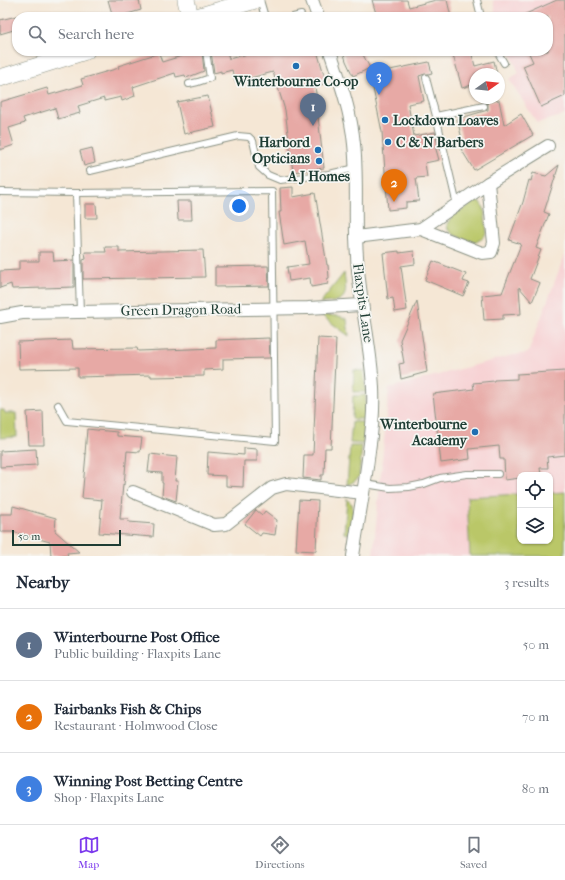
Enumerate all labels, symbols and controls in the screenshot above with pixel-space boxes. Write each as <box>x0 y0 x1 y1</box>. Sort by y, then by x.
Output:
search box <box>12 12 553 56</box>
icon: search <box>26 23 48 45</box>
text: Search here <box>58 25 134 43</box>
marker: Winterbourne Co-op <box>291 61 301 71</box>
pin: 3 <box>366 62 392 95</box>
north arrow <box>469 68 505 104</box>
place label: Winterbourne Co-op <box>233 73 359 90</box>
pin: 1 <box>300 93 326 126</box>
place label: Lockdown Loaves <box>393 112 499 129</box>
marker: Lockdown Loaves <box>380 115 390 125</box>
place label: Harbord Opticians <box>252 134 311 167</box>
place label: C & N Barbers <box>396 134 484 151</box>
marker: C & N Barbers <box>383 137 393 147</box>
marker: Harbord Opticians <box>313 145 323 155</box>
marker: A J Homes <box>314 156 324 166</box>
place label: A J Homes <box>287 168 351 185</box>
pin: 2 <box>381 169 407 202</box>
your location <box>229 196 249 216</box>
street label: Flaxpits Lane <box>349 262 377 344</box>
street label: Green Dragon Road <box>121 300 242 320</box>
place label: Winterbourne Academy <box>379 416 469 449</box>
marker: Winterbourne Academy <box>470 427 480 437</box>
map controls <box>517 472 553 544</box>
button: locate <box>517 472 553 508</box>
button: layers <box>517 508 553 544</box>
scale bar <box>12 528 121 547</box>
text: 50 m <box>18 530 40 543</box>
text: Nearby <box>16 572 70 592</box>
text: 3 results <box>504 575 549 590</box>
text: Winterbourne Post Office <box>54 628 220 646</box>
text: 1 <box>27 637 31 652</box>
text: 50 m <box>523 637 549 652</box>
text: Public building · Flaxpits Lane <box>54 646 221 661</box>
text: Fairbanks Fish & Chips <box>54 700 201 718</box>
text: 2 <box>26 709 32 724</box>
text: 70 m <box>522 709 549 724</box>
text: Restaurant · Holmwood Close <box>54 718 218 733</box>
text: Winning Post Betting Centre <box>54 772 243 790</box>
text: 3 <box>26 781 32 796</box>
text: 80 m <box>522 781 549 796</box>
text: Shop · Flaxpits Lane <box>54 790 164 805</box>
tab: Map <box>78 834 100 871</box>
tab: Directions <box>255 834 305 871</box>
tab: Saved <box>460 834 487 871</box>

